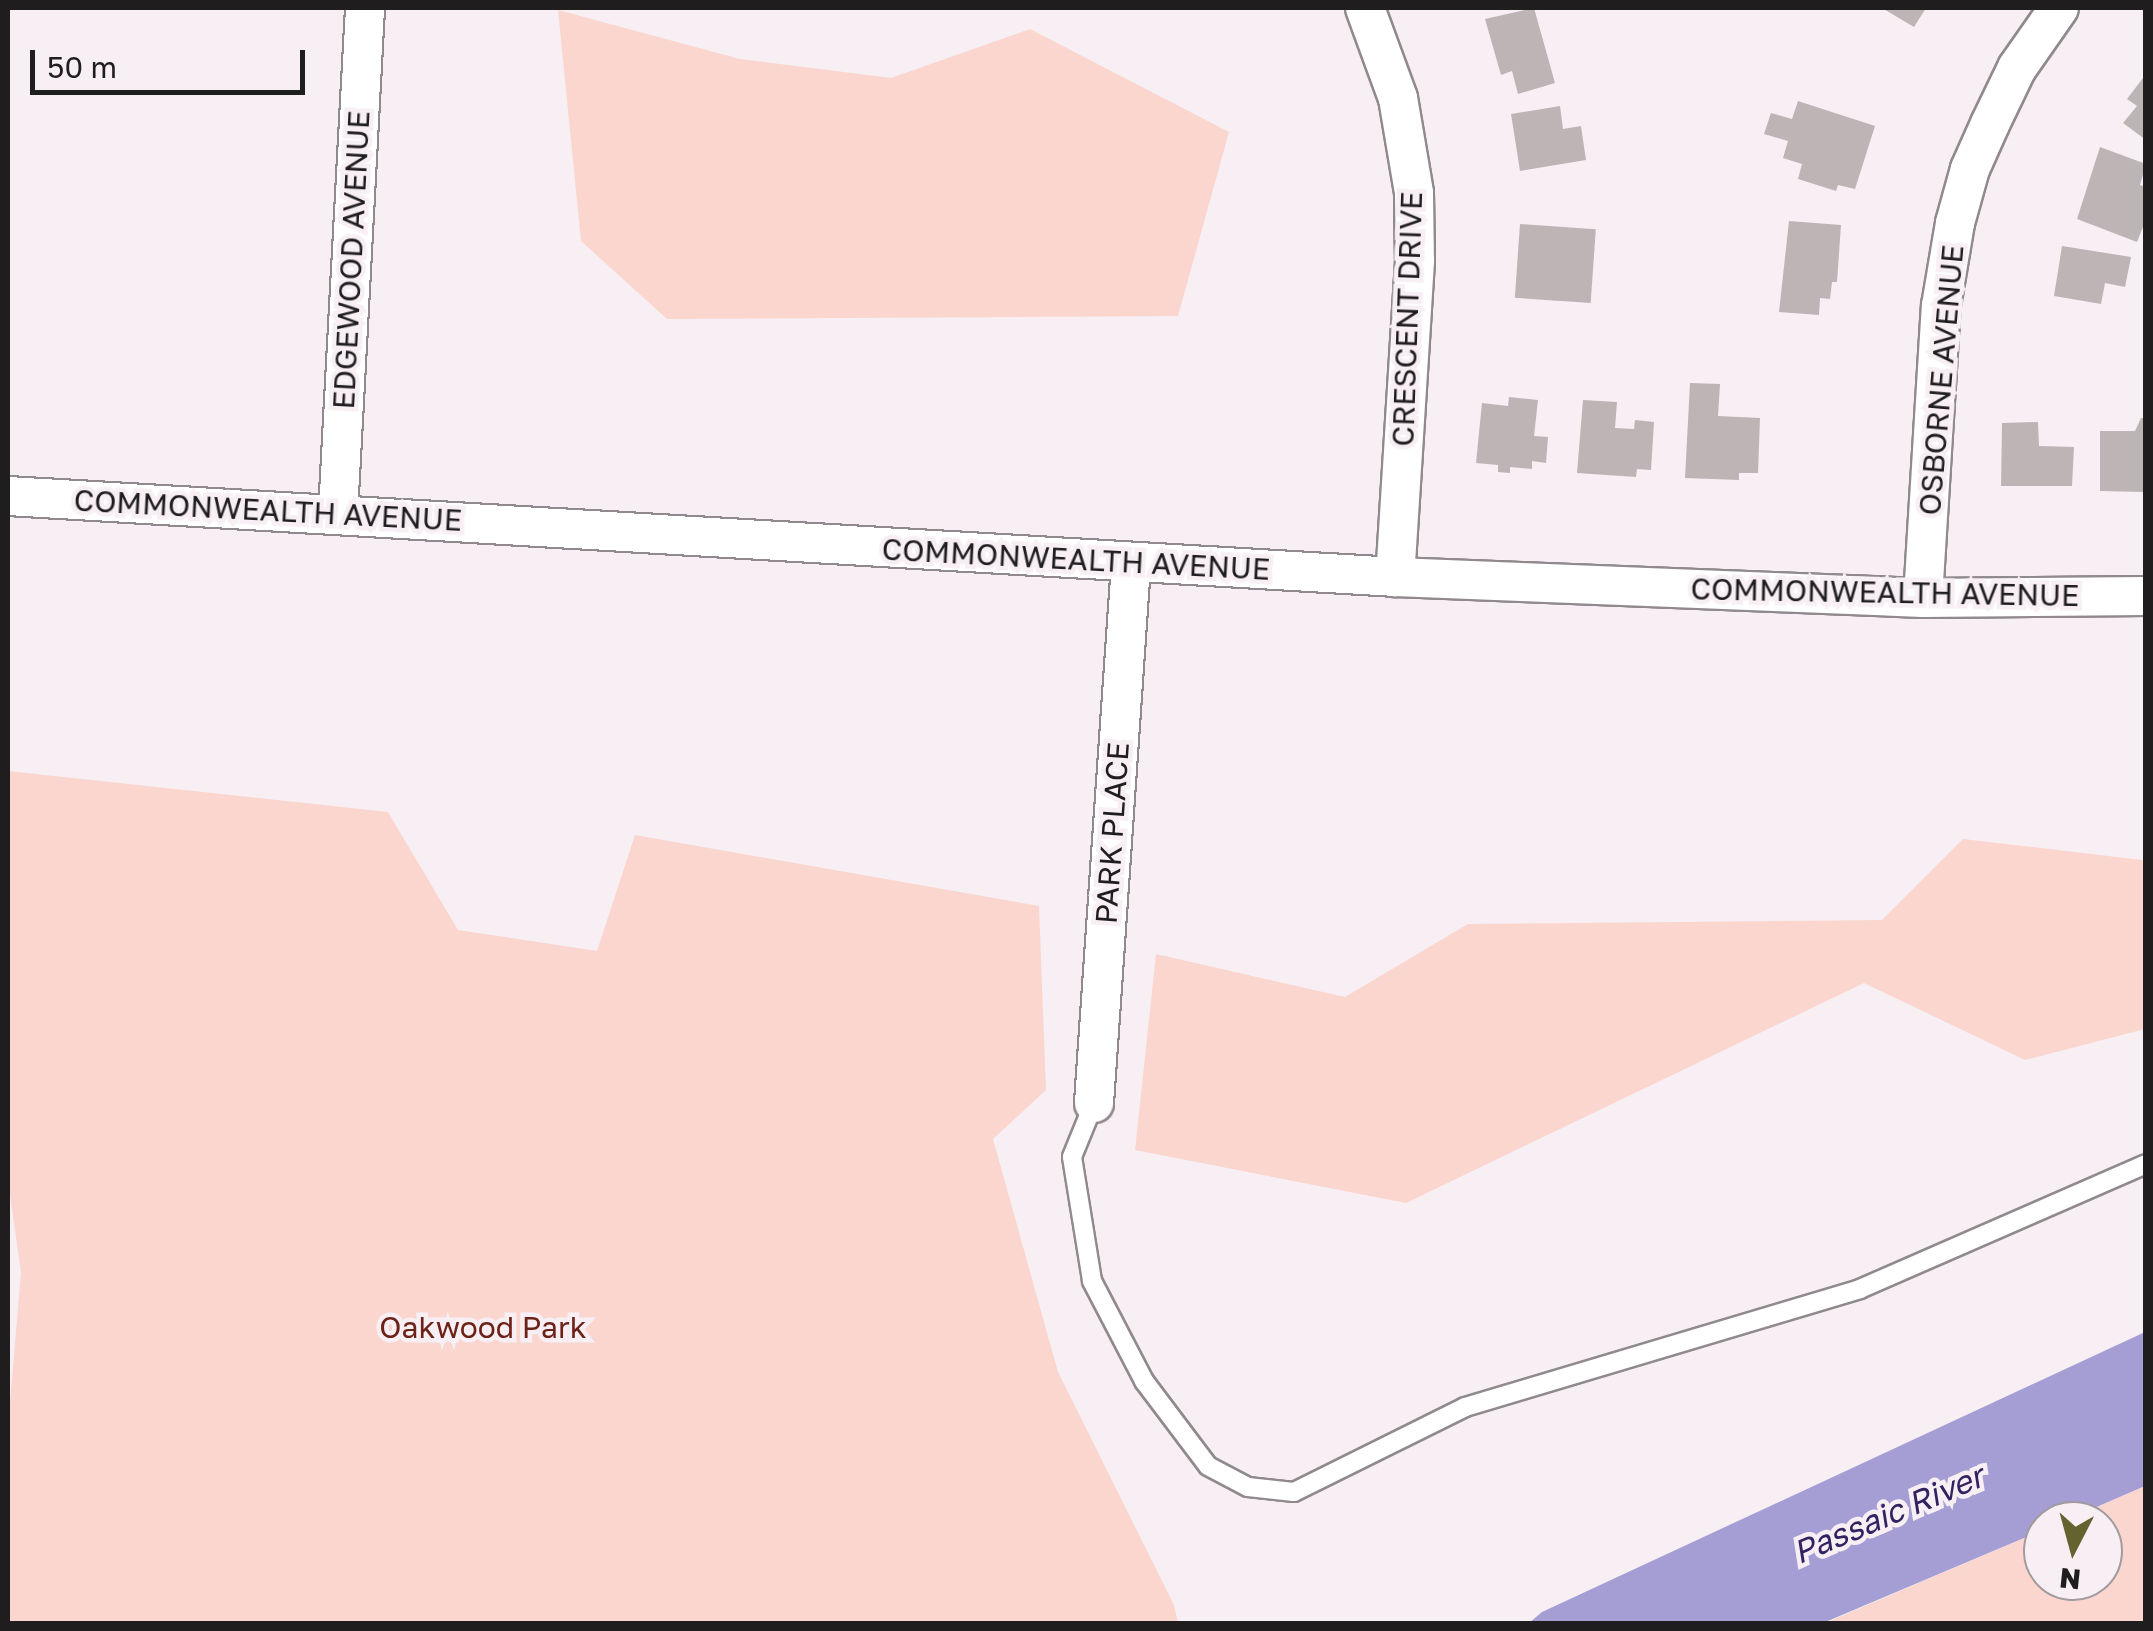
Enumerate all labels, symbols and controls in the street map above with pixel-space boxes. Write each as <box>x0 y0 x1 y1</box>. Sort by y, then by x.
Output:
scale bar <box>35 30 310 92</box>
text: 50 m <box>47 49 117 85</box>
street label: EDGEWOOD AVENUE <box>325 110 377 410</box>
street label: CRESCENT DRIVE <box>1385 191 1429 447</box>
street label: OSBORNE AVENUE <box>1911 243 1971 517</box>
street label: COMMONWEALTH AVENUE <box>73 482 463 538</box>
street label: COMMONWEALTH AVENUE <box>881 531 1271 587</box>
street label: COMMONWEALTH AVENUE <box>1690 571 2080 613</box>
street label: PARK PLACE <box>1088 741 1136 925</box>
park label: Oakwood Park <box>379 1309 587 1345</box>
water label: Passaic River <box>1787 1457 1989 1571</box>
north arrow <box>2023 1501 2123 1601</box>
text: N <box>2058 1562 2082 1597</box>

